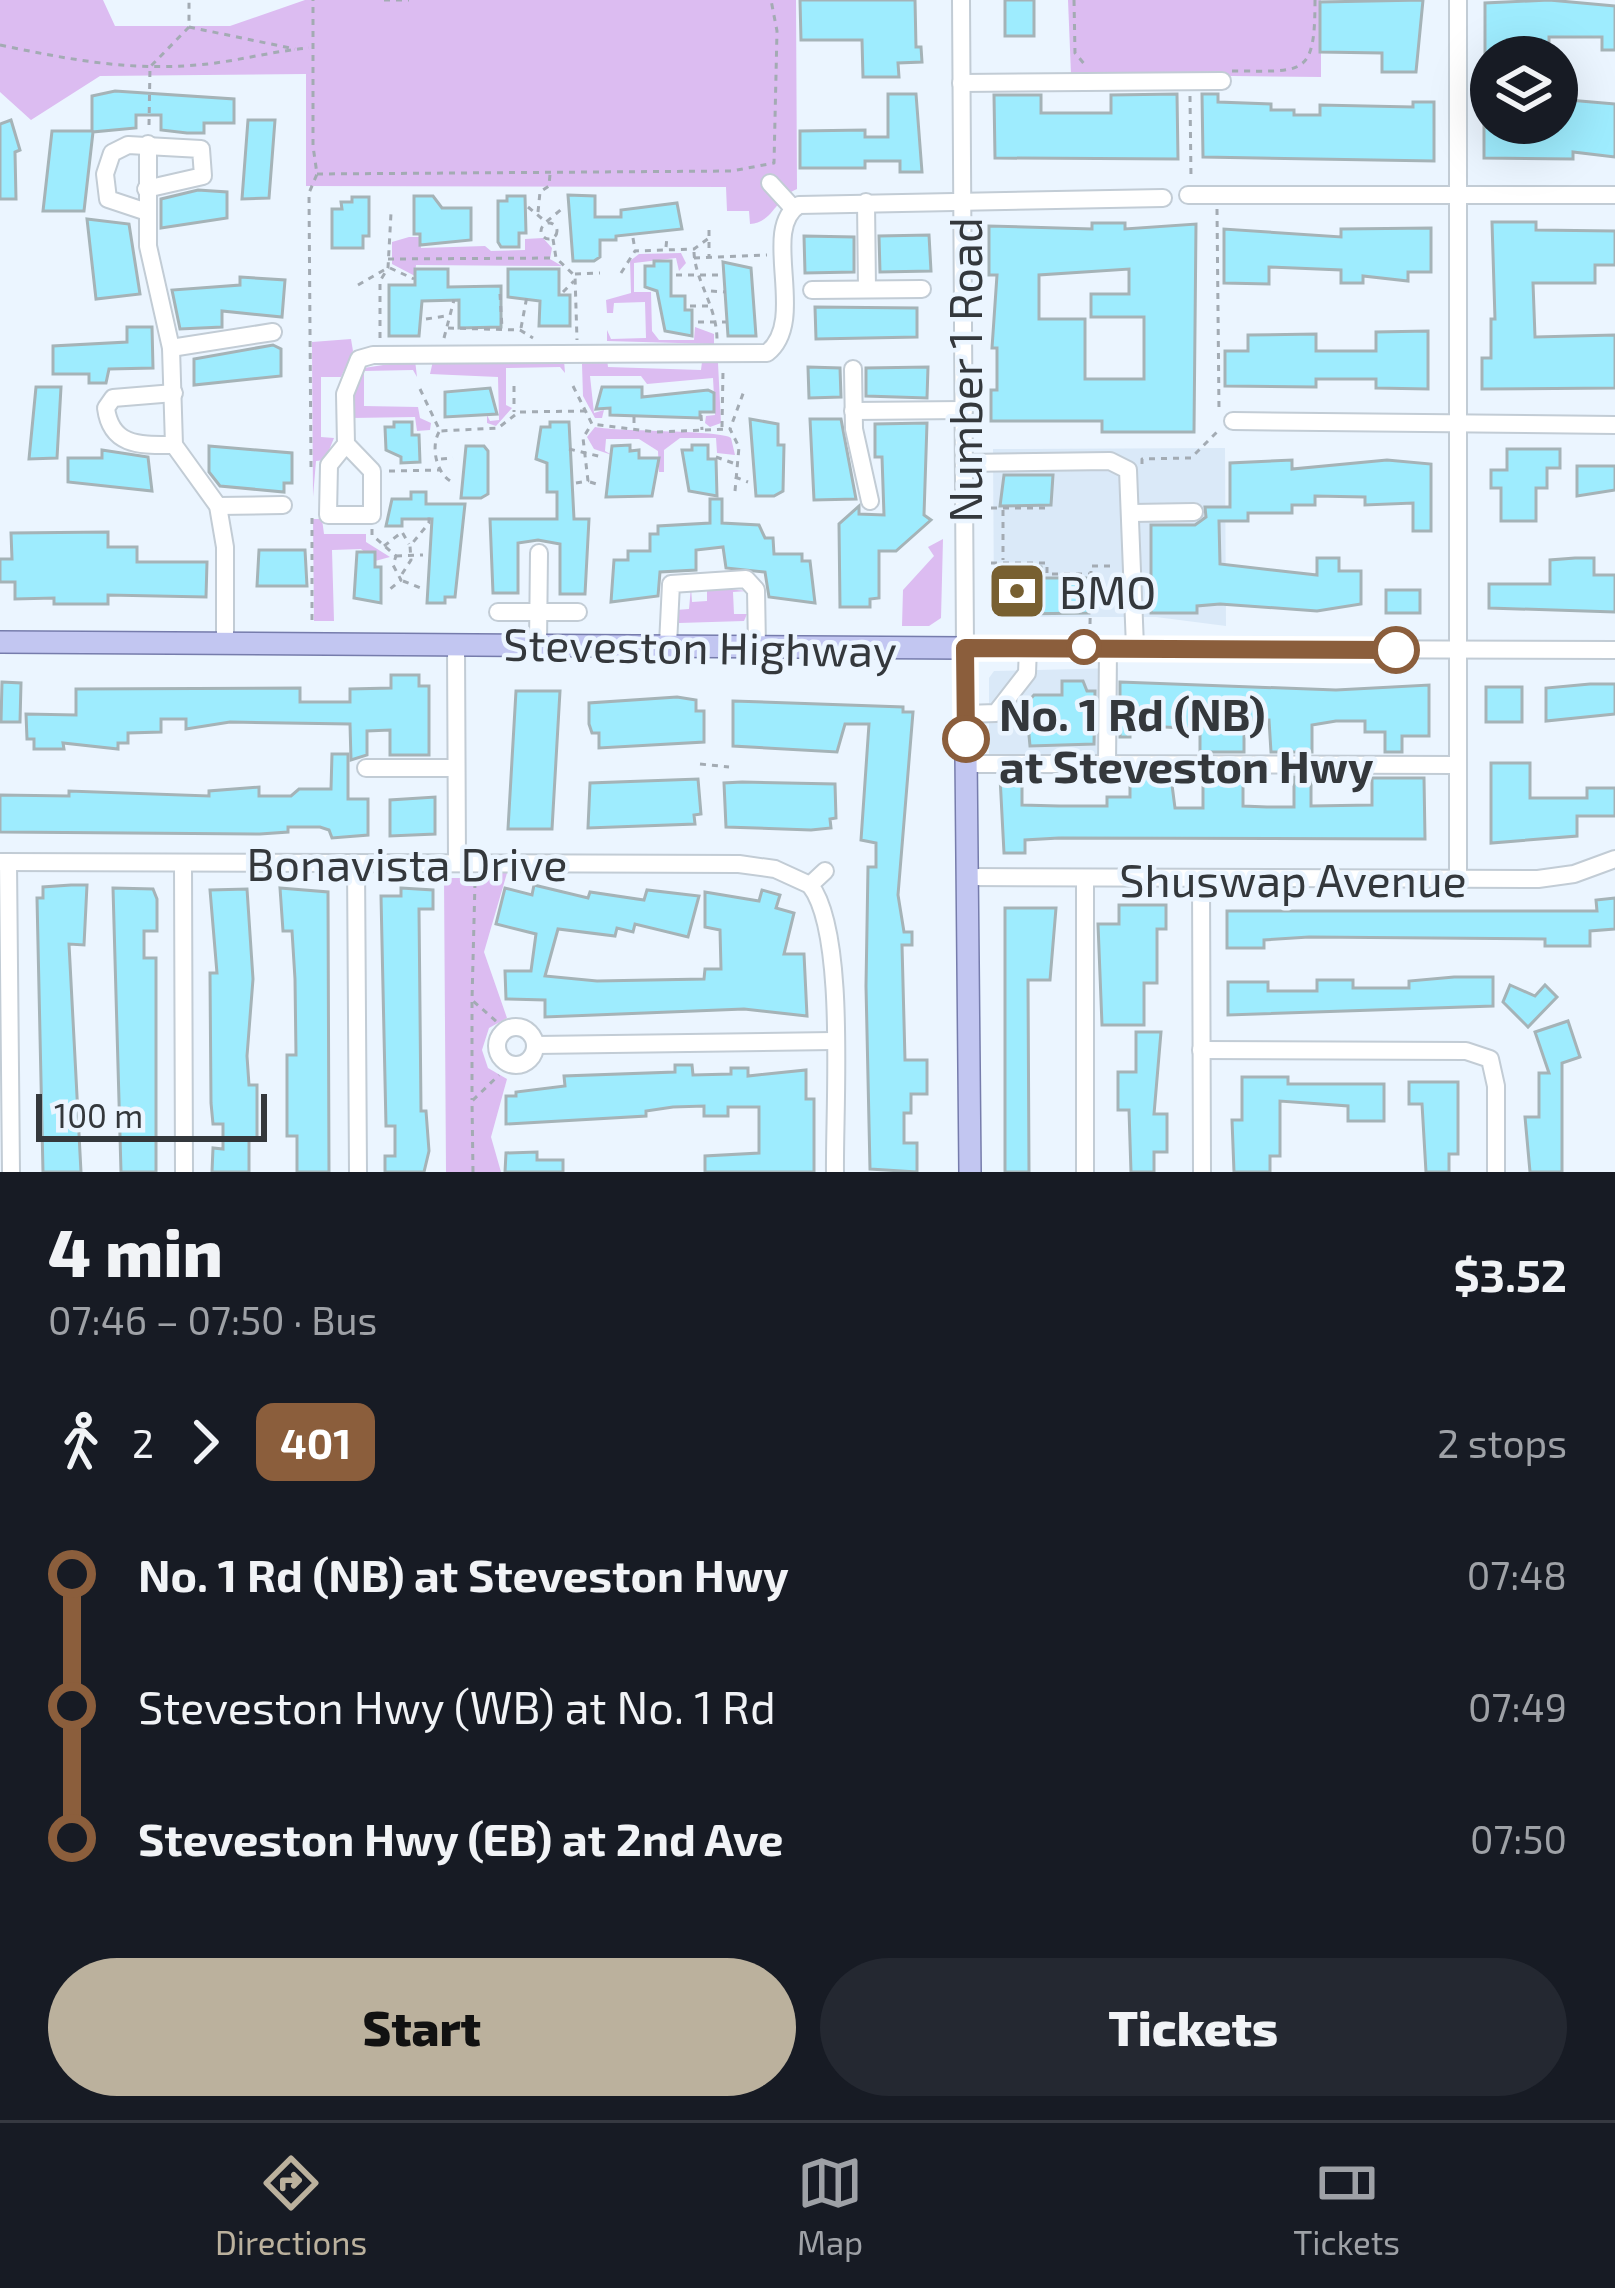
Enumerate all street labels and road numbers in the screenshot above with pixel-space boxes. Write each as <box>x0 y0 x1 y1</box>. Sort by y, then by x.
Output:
street label: Number 1 Road <box>937 217 991 523</box>
street label: Steveston Highway <box>503 616 897 676</box>
street label: Bonavista Drive <box>247 836 567 890</box>
street label: Shuswap Avenue <box>1119 852 1467 906</box>

